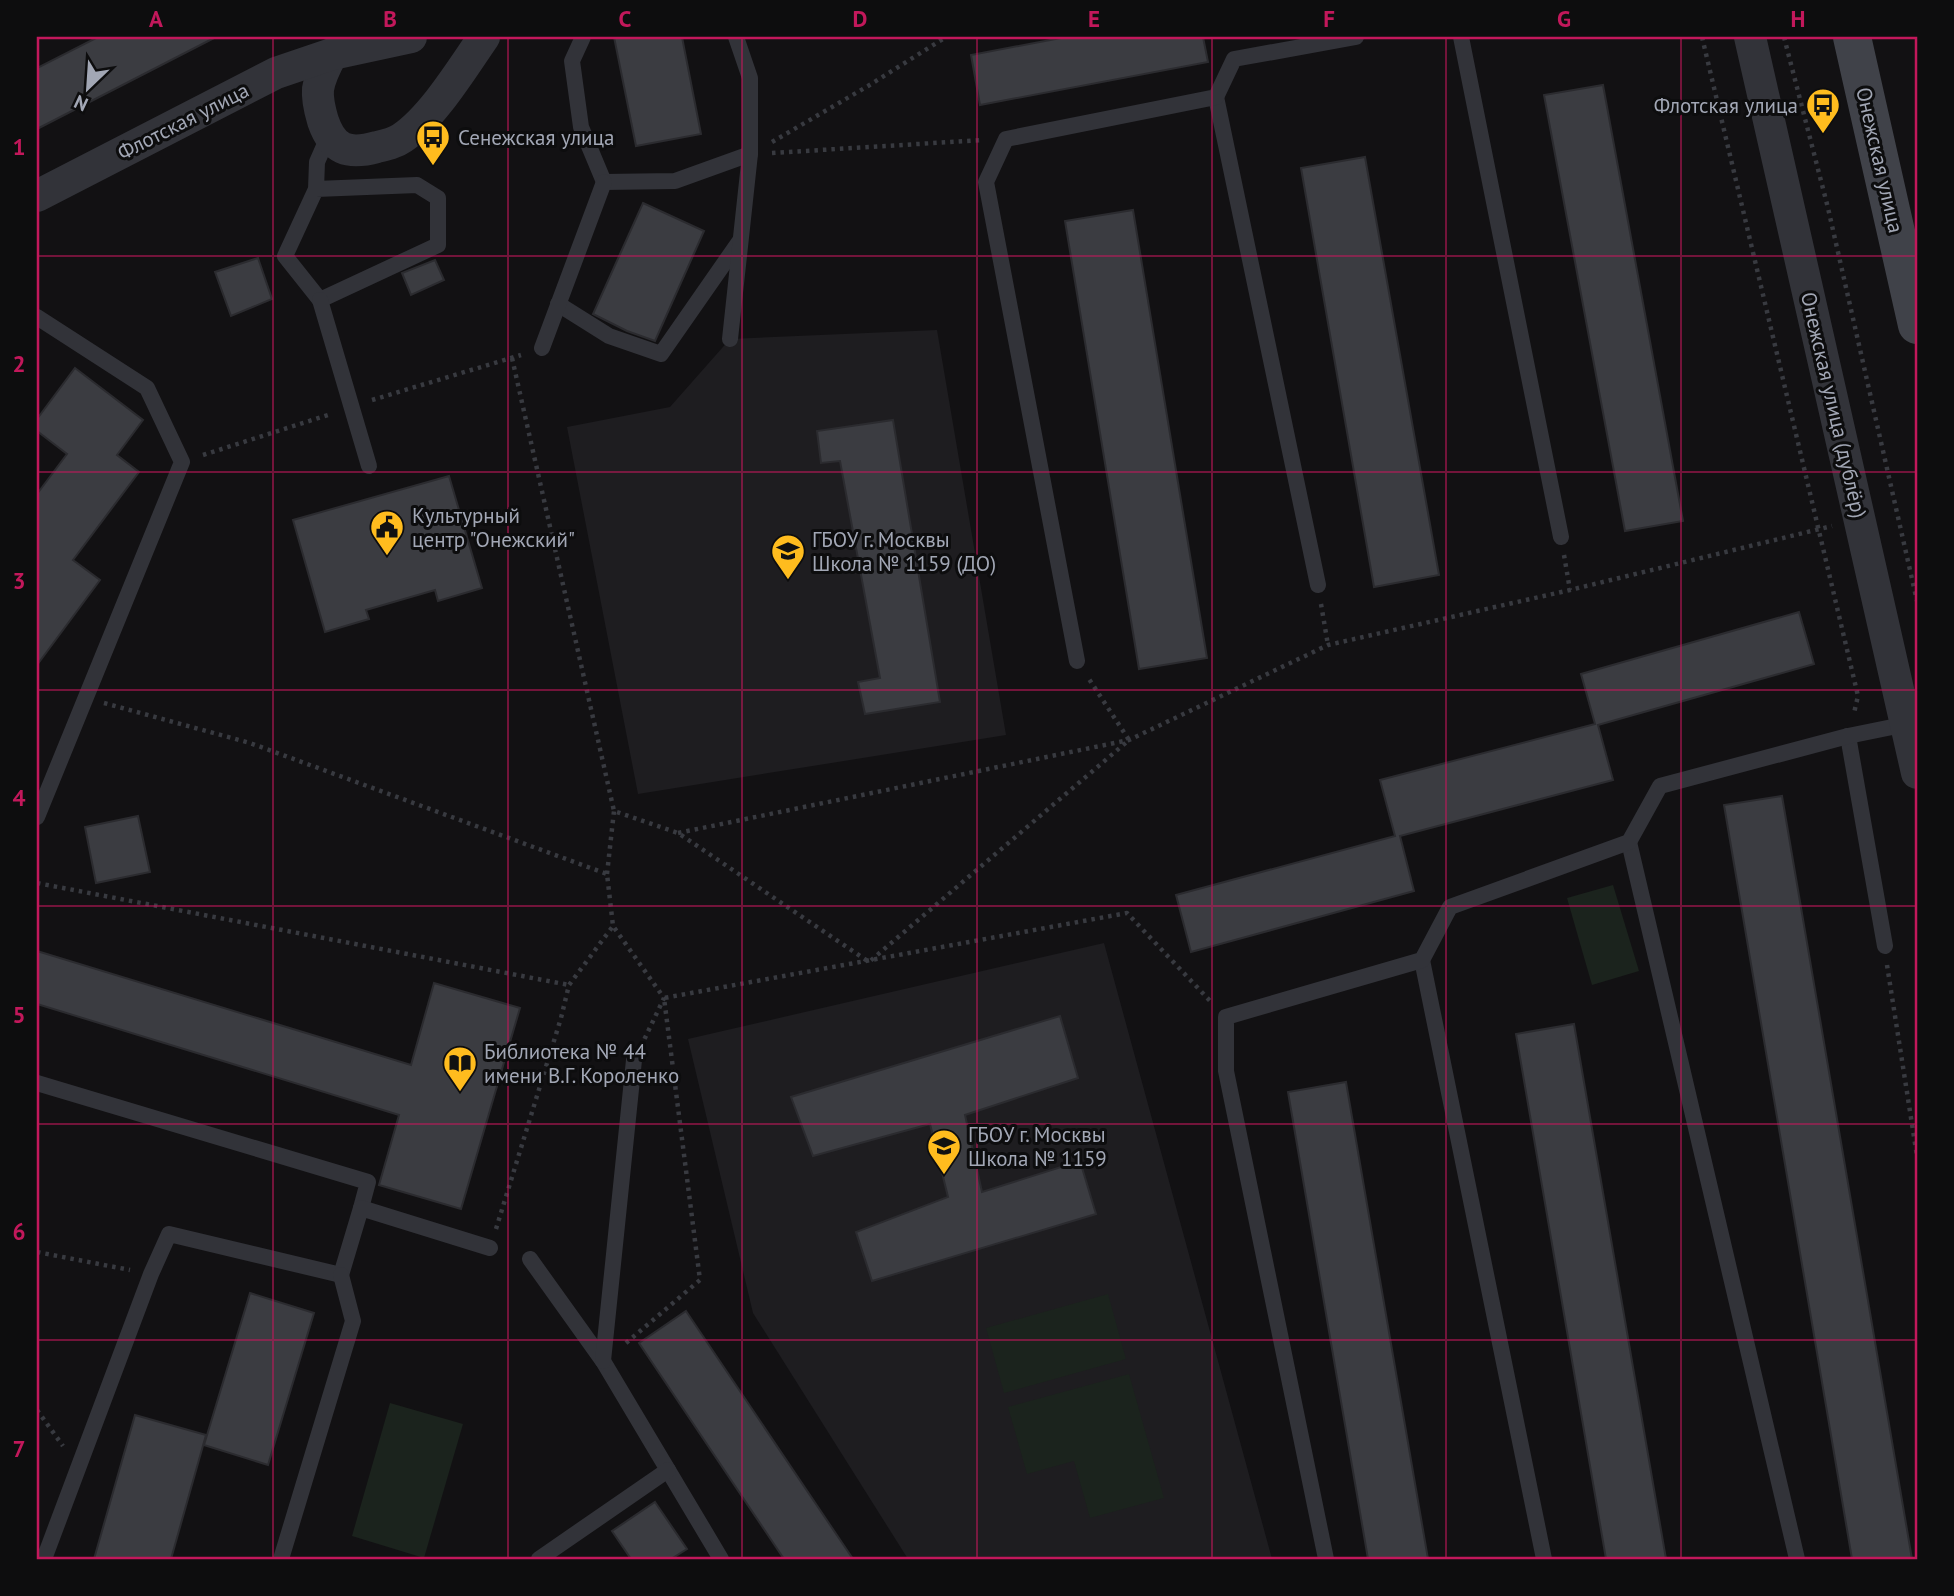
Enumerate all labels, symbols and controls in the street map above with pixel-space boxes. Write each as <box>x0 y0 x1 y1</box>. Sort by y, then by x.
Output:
text: A <box>149 4 163 33</box>
text: B <box>383 4 397 33</box>
text: C <box>619 4 632 33</box>
text: D <box>853 4 867 33</box>
text: E <box>1088 4 1100 33</box>
text: F <box>1323 4 1335 33</box>
text: G <box>1557 4 1571 33</box>
text: H <box>1791 4 1805 33</box>
north arrow <box>52 52 122 122</box>
street label: Флотская улица <box>113 76 253 166</box>
street label: Онежская улица <box>1850 84 1910 236</box>
bus stop icon: Флотская улица <box>1804 86 1842 135</box>
text: N <box>70 90 92 117</box>
place label: Флотская улица <box>1654 92 1798 119</box>
bus stop icon: Сенежская улица <box>414 118 452 167</box>
place label: Сенежская улица <box>458 124 614 151</box>
text: 1 <box>12 132 26 161</box>
street label: Онежская улица (дублёр) <box>1795 289 1873 521</box>
text: 2 <box>12 349 26 378</box>
place label: Культурный центр "Онежский" <box>412 502 575 553</box>
public building icon: Культурный центр "Онежский" <box>368 508 406 557</box>
place label: ГБОУ г. Москвы Школа № 1159 (ДО) <box>812 526 996 577</box>
school or university icon: ГБОУ г. Москвы Школа № 1159 (ДО) <box>769 532 807 581</box>
text: 3 <box>12 566 26 595</box>
text: 4 <box>12 783 26 812</box>
text: 5 <box>12 1000 26 1029</box>
place label: Библиотека № 44 имени В.Г. Короленко <box>484 1038 679 1089</box>
library icon: Библиотека № 44 имени В.Г. Короленко <box>441 1044 479 1093</box>
place label: ГБОУ г. Москвы Школа № 1159 <box>968 1121 1107 1172</box>
school or university icon: ГБОУ г. Москвы Школа № 1159 <box>925 1127 963 1176</box>
text: 6 <box>12 1217 26 1246</box>
text: 7 <box>12 1434 26 1463</box>

